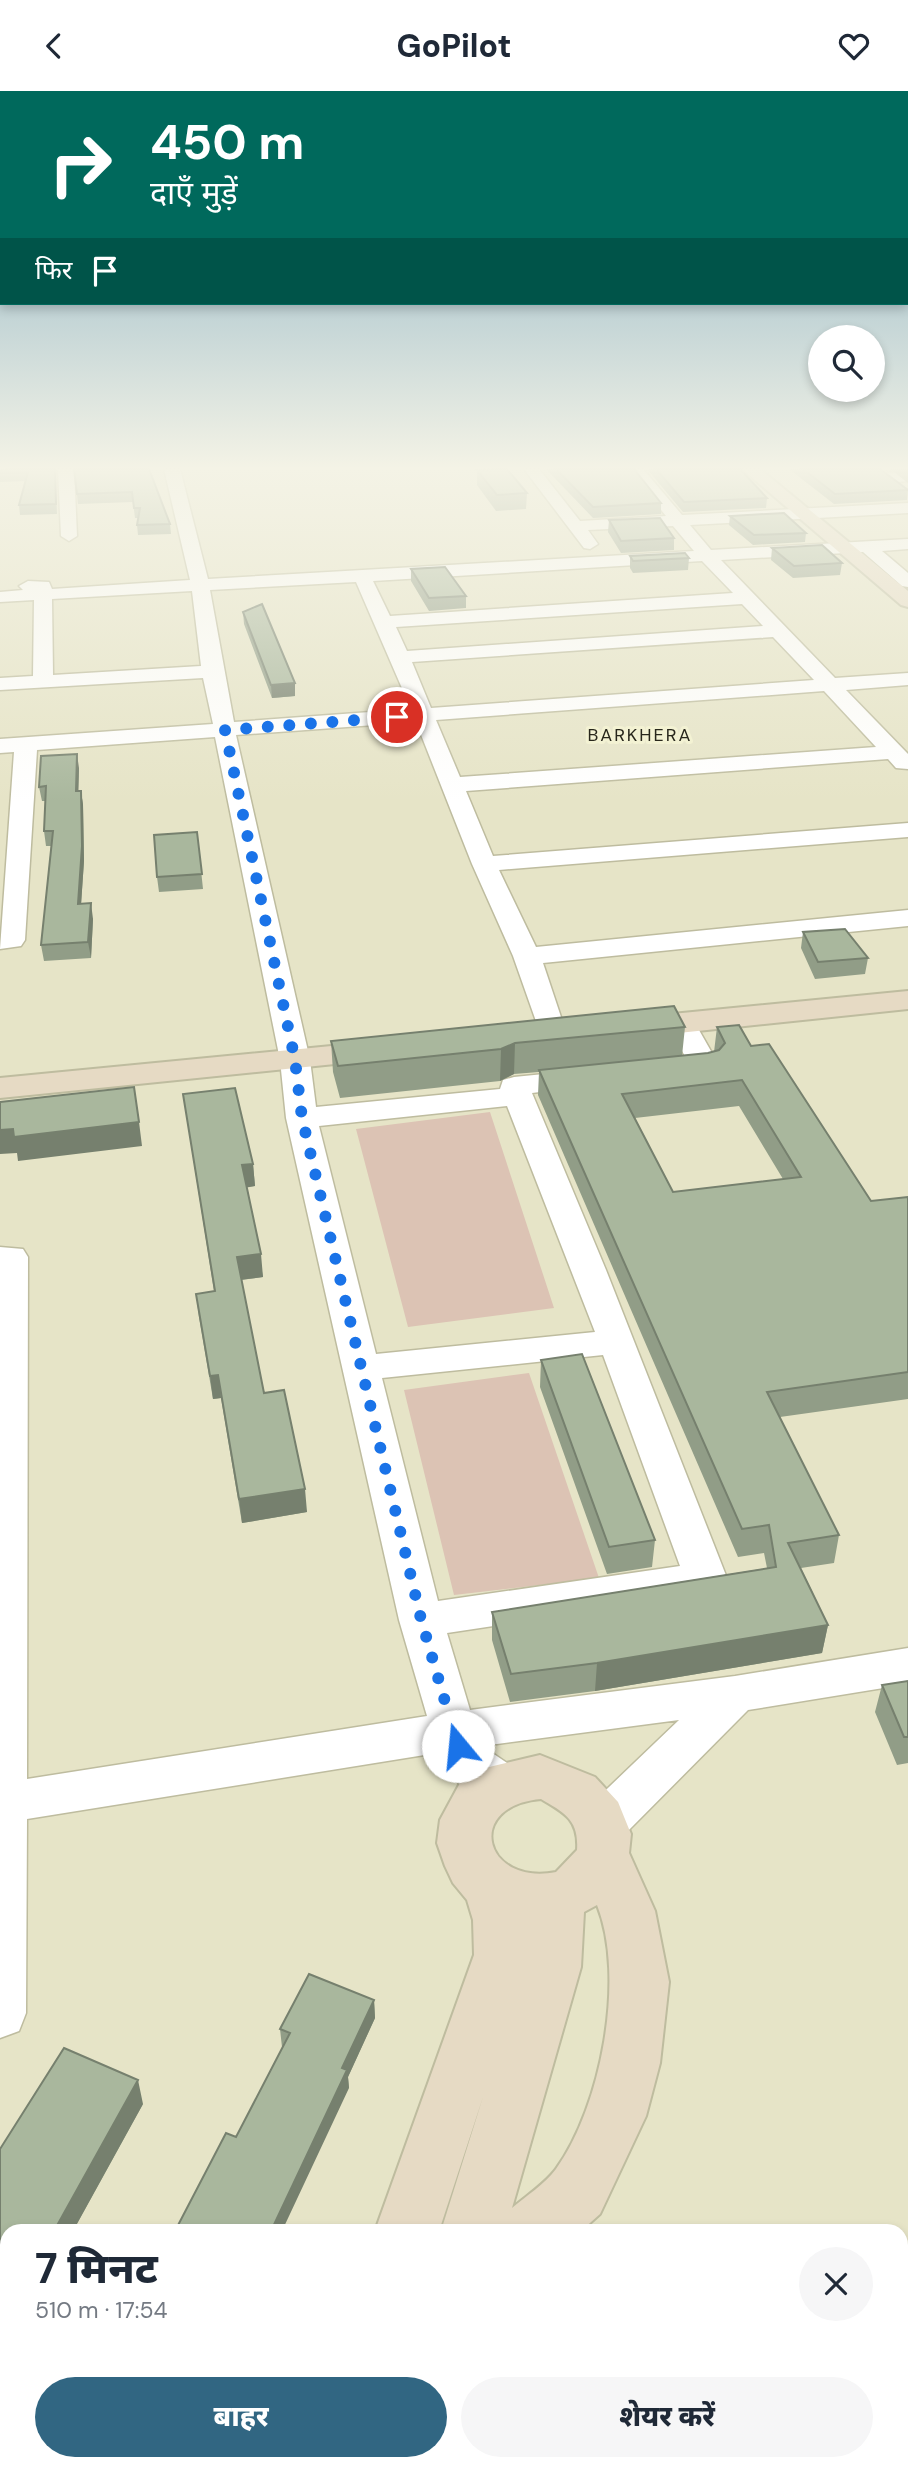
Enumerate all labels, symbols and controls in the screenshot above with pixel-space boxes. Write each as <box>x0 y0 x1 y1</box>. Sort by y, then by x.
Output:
text: GoPilot <box>397 25 511 67</box>
icon: back <box>35 27 73 65</box>
icon: heart <box>835 27 873 65</box>
text: 450 m <box>150 110 304 174</box>
icon: right <box>35 119 126 210</box>
text: दाएँ मुड़ें <box>150 172 238 214</box>
icon: arrive <box>86 252 124 290</box>
text: फिर <box>35 253 72 287</box>
map controls <box>808 325 885 402</box>
button: search <box>808 325 885 402</box>
pin <box>367 687 427 747</box>
icon: arrive <box>378 698 416 736</box>
district label: BARKHERA <box>588 723 692 747</box>
position arrow <box>421 1709 495 1783</box>
text: 7 मिनट <box>35 2241 158 2296</box>
button: close <box>799 2247 873 2321</box>
text: 510 m · 17:54 <box>35 2295 167 2325</box>
button: बाहर <box>35 2377 447 2457</box>
button: शेयर करें <box>461 2377 873 2457</box>

